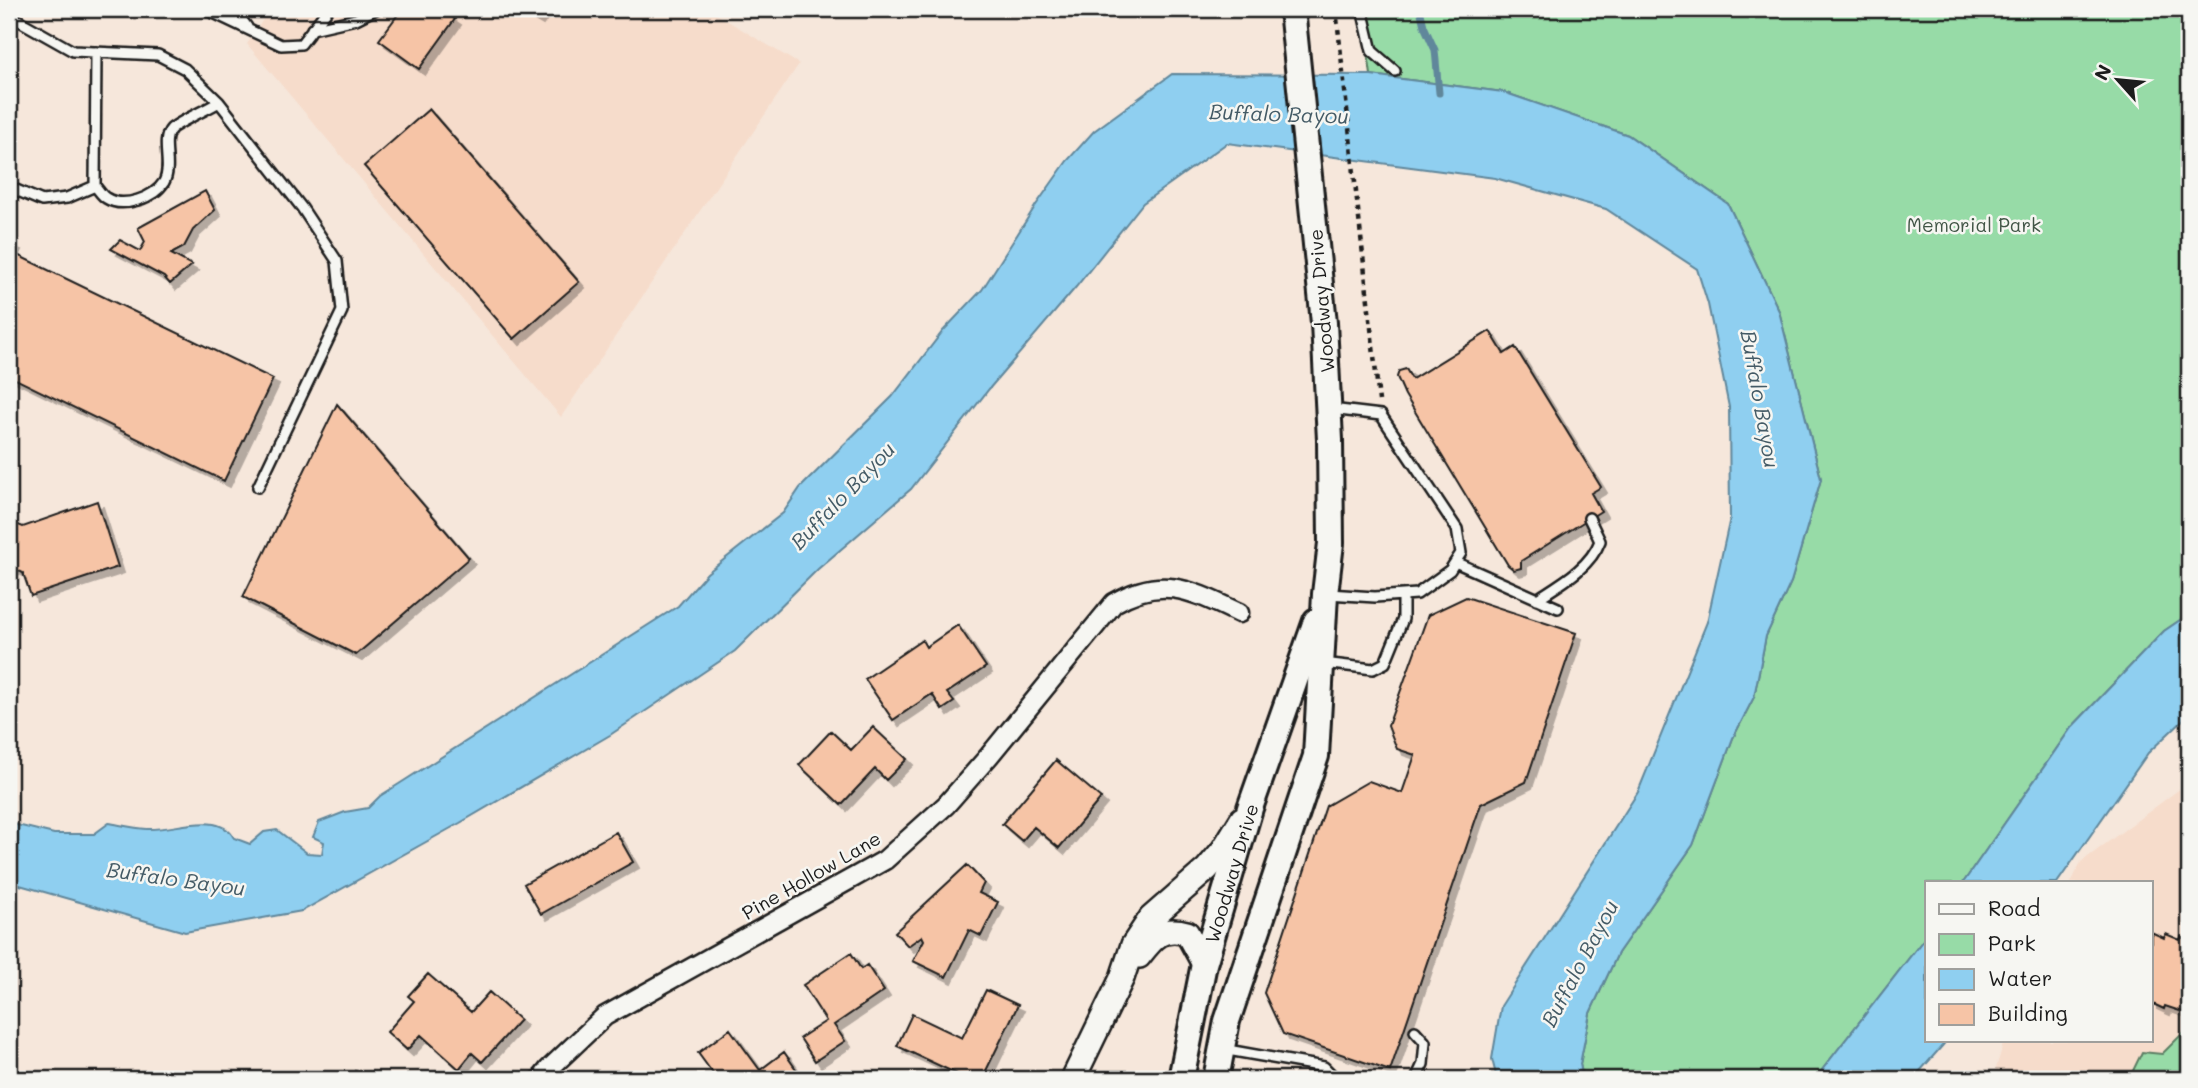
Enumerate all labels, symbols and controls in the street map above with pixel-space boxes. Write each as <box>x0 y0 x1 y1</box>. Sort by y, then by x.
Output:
north arrow <box>2082 46 2152 116</box>
text: N <box>2088 60 2117 84</box>
water label: Buffalo Bayou <box>1209 97 1349 129</box>
park label: Memorial Park <box>1907 212 2041 237</box>
street label: Woodway Drive <box>1302 228 1340 374</box>
water label: Buffalo Bayou <box>1736 328 1786 470</box>
water label: Buffalo Bayou <box>784 435 900 555</box>
street label: Woodway Drive <box>1198 800 1263 946</box>
street label: Pine Hollow Lane <box>737 825 885 925</box>
water label: Buffalo Bayou <box>105 855 247 901</box>
legend <box>1925 881 2152 1042</box>
text: Road <box>1988 894 2040 921</box>
water label: Buffalo Bayou <box>1534 895 1624 1031</box>
text: Park <box>1988 929 2036 956</box>
text: Water <box>1988 964 2052 991</box>
text: Building <box>1988 999 2068 1026</box>

